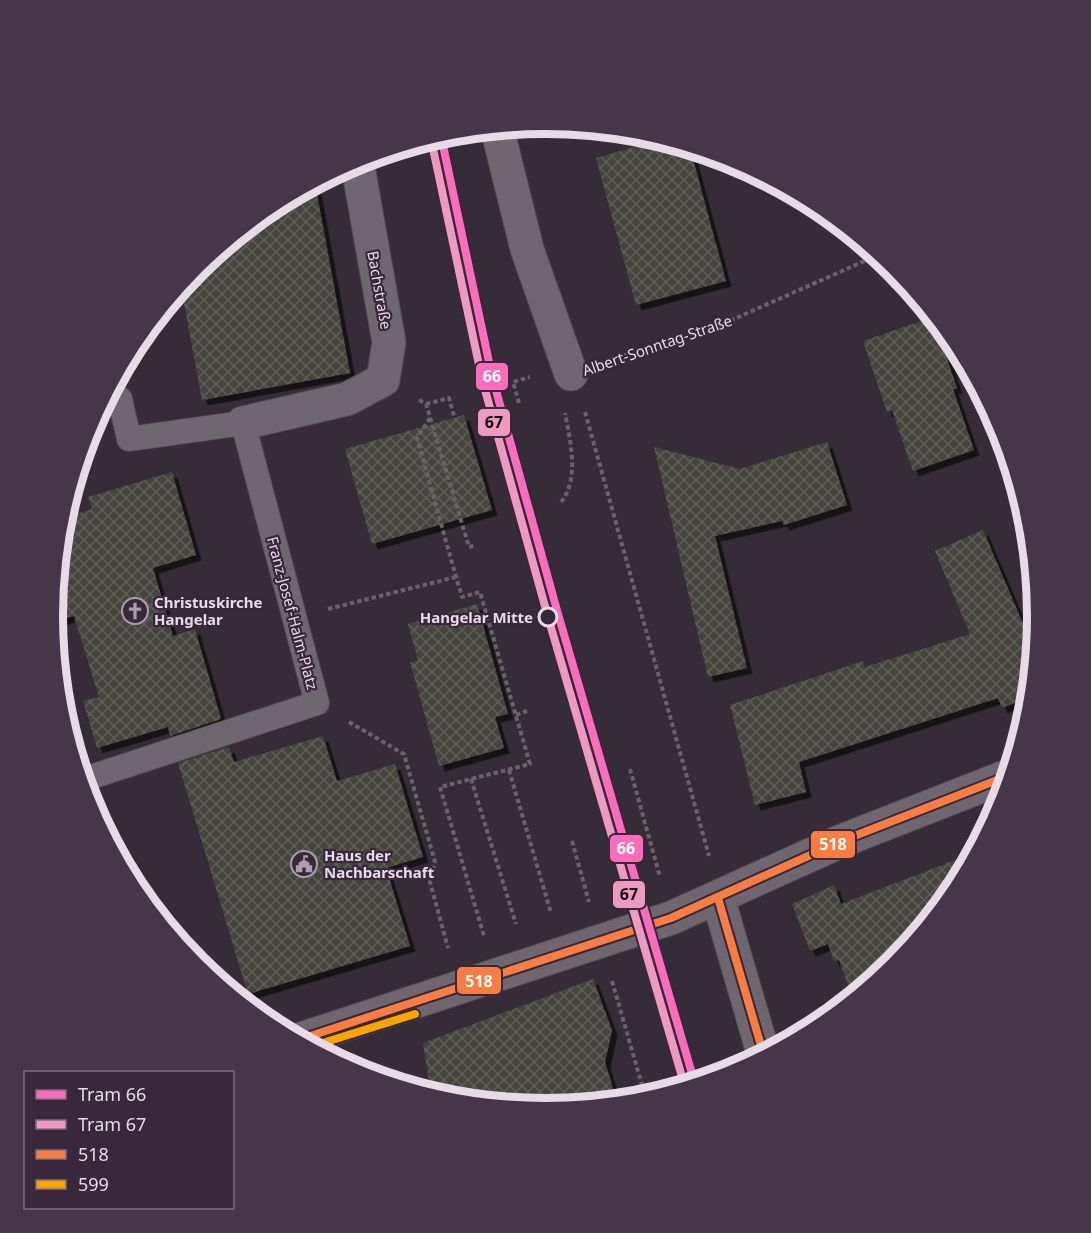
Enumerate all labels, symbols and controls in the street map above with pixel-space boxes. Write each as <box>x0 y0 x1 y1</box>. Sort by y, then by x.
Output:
street label: Bachstraße <box>363 249 397 331</box>
street label: Albert-Sonntag-Straße <box>579 310 735 380</box>
line badge: 66 <box>475 362 509 391</box>
text: 66 <box>483 365 501 387</box>
line badge: 67 <box>477 408 511 437</box>
text: 67 <box>485 411 503 433</box>
street label: Franz-Josef-Halm-Platz <box>263 534 323 692</box>
place label: Christuskirche Hangelar <box>154 592 263 629</box>
church icon: Christuskirche Hangelar <box>120 596 150 626</box>
place label: Hangelar Mitte <box>420 607 533 627</box>
marker: Hangelar Mitte <box>538 607 558 627</box>
line badge: 518 <box>810 830 856 859</box>
text: 518 <box>819 833 847 855</box>
line badge: 66 <box>609 834 644 863</box>
text: 66 <box>617 837 635 859</box>
place label: Haus der Nachbarschaft <box>324 845 435 882</box>
public building icon: Haus der Nachbarschaft <box>289 849 319 879</box>
line badge: 67 <box>612 880 646 909</box>
text: 67 <box>620 883 638 905</box>
line badge: 518 <box>456 966 502 995</box>
text: 518 <box>465 970 493 992</box>
legend <box>24 1071 234 1209</box>
text: Tram 66 <box>78 1082 146 1106</box>
text: Tram 67 <box>78 1112 146 1136</box>
text: 518 <box>78 1142 109 1166</box>
text: 599 <box>78 1172 109 1196</box>

